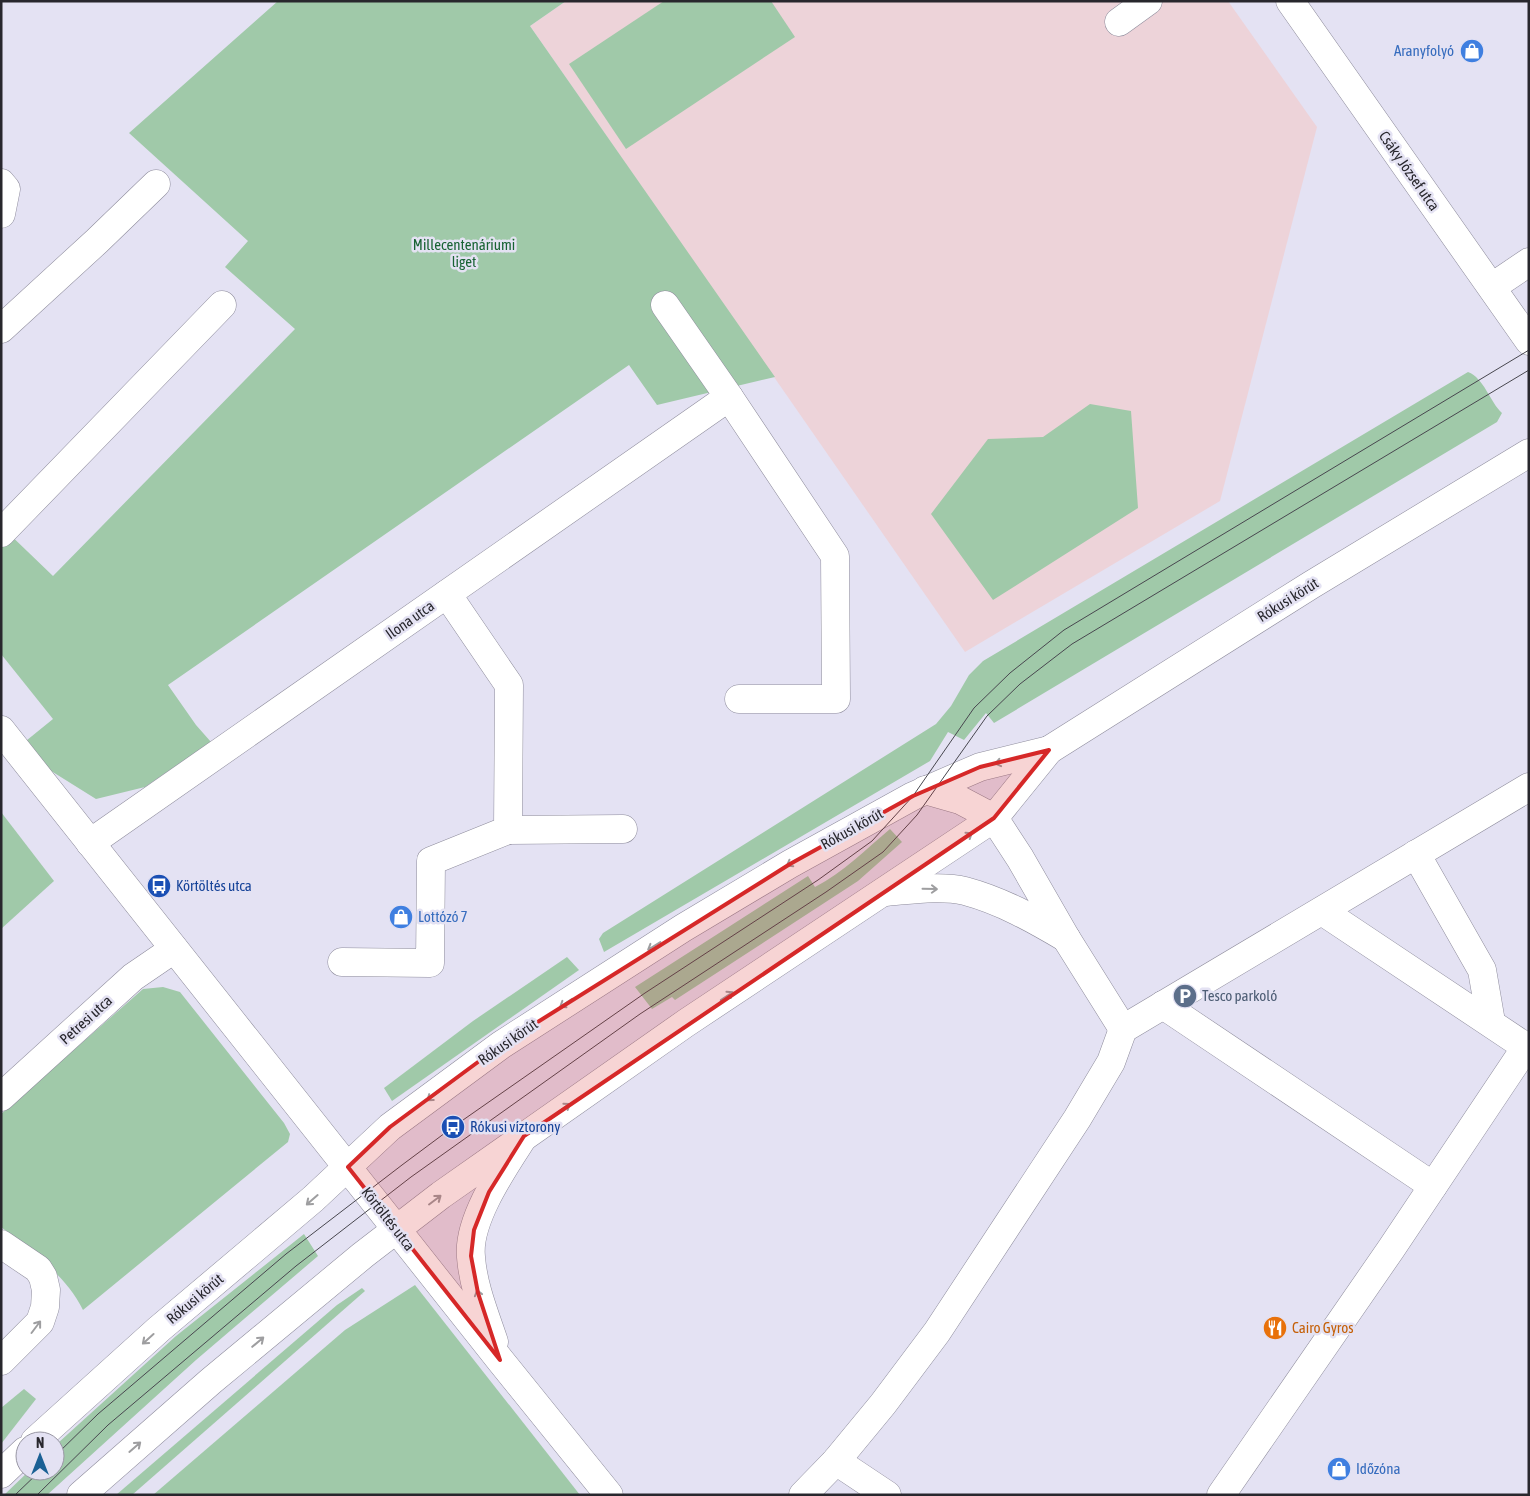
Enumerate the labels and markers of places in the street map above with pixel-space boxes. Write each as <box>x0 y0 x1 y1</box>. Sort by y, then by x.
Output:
shop icon: Aranyfolyó <box>1459 38 1485 64</box>
place label: Aranyfolyó <box>1394 42 1454 59</box>
bus stop icon: Körtöltés utca <box>146 873 172 899</box>
place label: Körtöltés utca <box>176 877 252 894</box>
shop icon: Lottózó 7 <box>388 904 414 930</box>
place label: Lottózó 7 <box>418 908 468 925</box>
parking icon: Tesco parkoló <box>1172 983 1198 1009</box>
place label: Tesco parkoló <box>1202 987 1277 1004</box>
bus stop icon: Rókusi víztorony <box>440 1114 466 1140</box>
place label: Rókusi víztorony <box>470 1118 560 1135</box>
restaurant icon: Cairo Gyros <box>1262 1315 1288 1341</box>
place label: Cairo Gyros <box>1292 1319 1354 1336</box>
shop icon: Időzóna <box>1326 1456 1352 1482</box>
place label: Időzóna <box>1356 1460 1400 1477</box>

